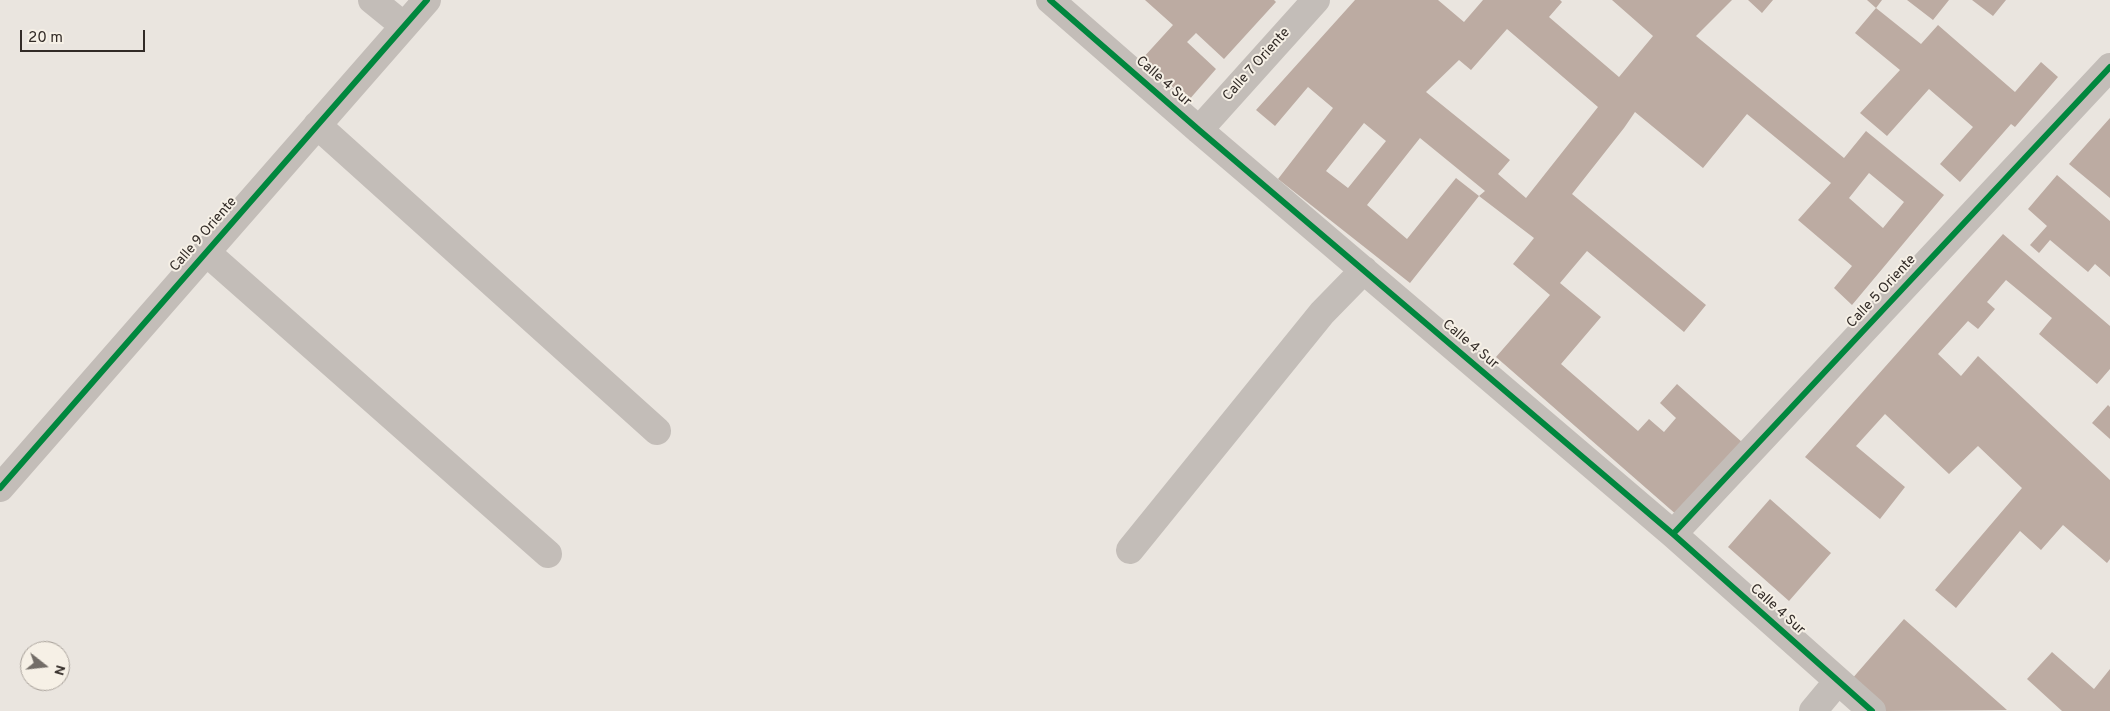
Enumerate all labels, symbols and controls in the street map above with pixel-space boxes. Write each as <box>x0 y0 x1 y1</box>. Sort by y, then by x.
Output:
scale bar <box>22 20 148 52</box>
street label: Calle 7 Oriente <box>1220 25 1294 105</box>
text: 20 m <box>28 29 63 48</box>
street label: Calle 4 Sur <box>1132 53 1194 111</box>
street label: Calle 9 Oriente <box>167 194 241 276</box>
street label: Calle 5 Oriente <box>1844 252 1920 332</box>
street label: Calle 4 Sur <box>1438 317 1502 373</box>
street label: Calle 4 Sur <box>1746 581 1808 639</box>
north arrow <box>20 641 70 691</box>
text: N <box>49 663 68 677</box>

